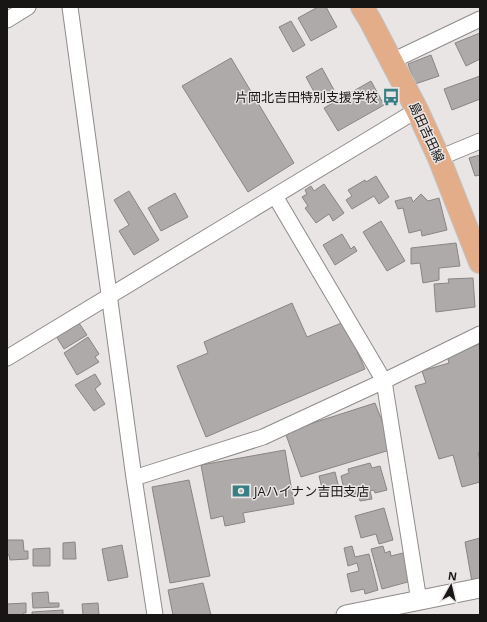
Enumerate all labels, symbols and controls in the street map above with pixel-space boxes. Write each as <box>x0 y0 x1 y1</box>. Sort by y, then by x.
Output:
bus stop icon: 片岡北吉田特別支援学校 <box>381 87 401 107</box>
place label: 片岡北吉田特別支援学校 <box>235 88 378 106</box>
street label: 島田吉田線 <box>405 99 449 165</box>
bank icon: JAハイナン吉田支店 <box>231 481 251 501</box>
place label: JAハイナン吉田支店 <box>252 482 369 500</box>
north arrow <box>431 566 471 606</box>
text: N <box>447 568 458 584</box>

